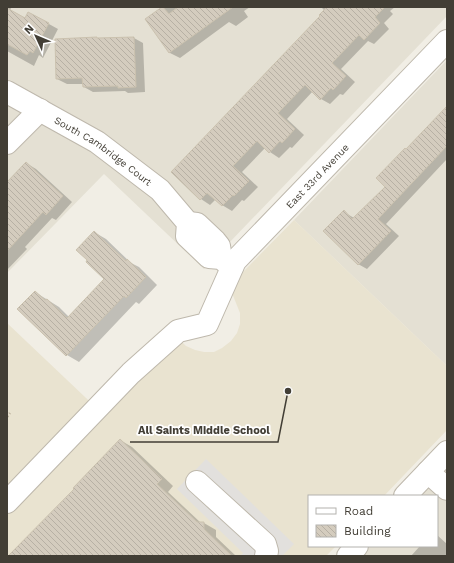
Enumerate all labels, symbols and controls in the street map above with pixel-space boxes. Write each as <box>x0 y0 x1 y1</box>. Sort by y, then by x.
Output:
north arrow <box>16 16 56 56</box>
text: N <box>22 22 37 37</box>
street label: South Cambridge Court <box>52 114 155 188</box>
street label: East 33rd Avenue <box>284 142 351 211</box>
callout: All Saints Middle School <box>130 419 278 442</box>
text: All Saints Middle School <box>138 424 270 437</box>
legend <box>308 495 438 547</box>
text: Road <box>344 504 373 518</box>
text: Building <box>344 524 391 538</box>

